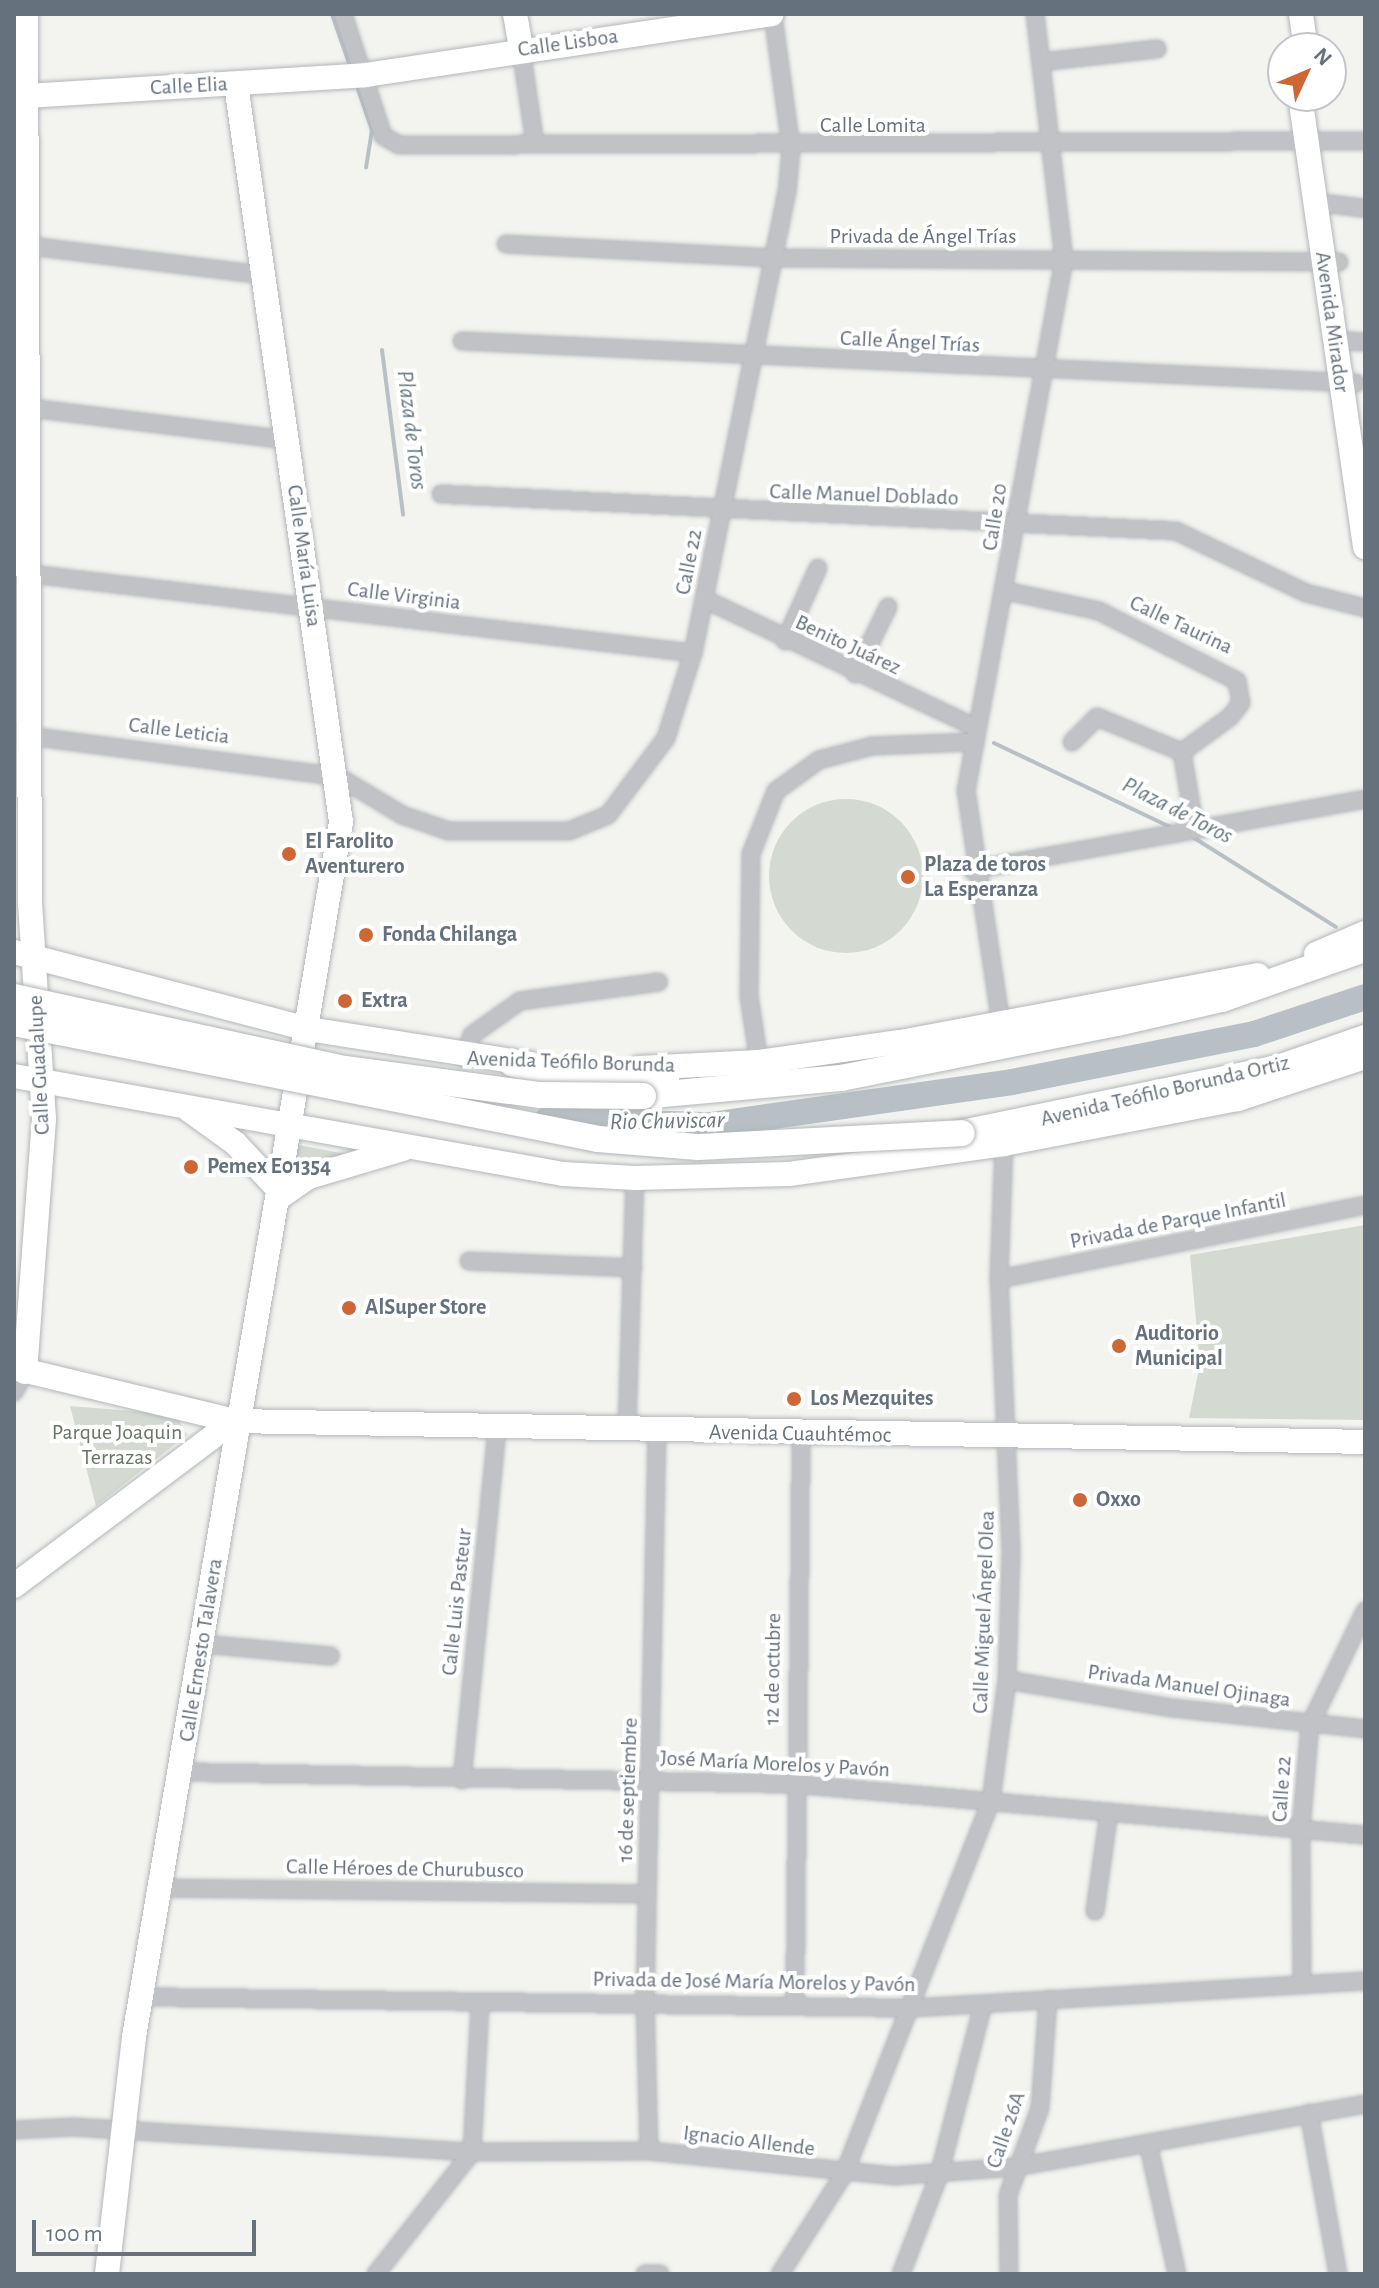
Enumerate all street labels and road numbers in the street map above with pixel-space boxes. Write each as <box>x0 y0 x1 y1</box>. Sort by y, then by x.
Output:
street label: Calle Lisboa <box>516 23 620 63</box>
street label: Calle Elia <box>149 71 229 101</box>
street label: Calle Lomita <box>820 113 926 139</box>
street label: Privada de Ángel Trías <box>830 224 1016 250</box>
street label: Avenida Mirador <box>1309 250 1355 394</box>
street label: Calle Ángel Trías <box>839 325 981 359</box>
street label: Calle Manuel Doblado <box>769 479 959 511</box>
street label: Calle 20 <box>977 481 1013 553</box>
street label: Calle María Luisa <box>281 483 327 629</box>
street label: Calle 22 <box>670 527 708 597</box>
street label: Calle Virginia <box>346 576 462 616</box>
street label: Calle Taurina <box>1125 590 1237 660</box>
street label: Benito Juárez <box>791 609 905 681</box>
street label: Calle Leticia <box>127 712 231 750</box>
street label: Calle Guadalupe <box>22 994 56 1136</box>
street label: Avenida Teófilo Borunda <box>466 1045 676 1079</box>
street label: Avenida Teófilo Borunda Ortiz <box>1038 1050 1292 1132</box>
street label: Privada de Parque Infantil <box>1068 1187 1288 1255</box>
street label: Avenida Cuauhtémoc <box>709 1419 891 1449</box>
street label: Calle Miguel Ángel Olea <box>967 1510 1001 1714</box>
street label: Calle Luis Pasteur <box>436 1527 478 1677</box>
street label: Calle Ernesto Talavera <box>173 1556 229 1744</box>
street label: 12 de octubre <box>759 1613 787 1725</box>
street label: Privada Manuel Ojinaga <box>1086 1659 1292 1713</box>
street label: 16 de septiembre <box>612 1717 644 1863</box>
street label: José María Morelos y Pavón <box>660 1745 890 1783</box>
street label: Calle 22 <box>1267 1755 1297 1823</box>
street label: Calle Héroes de Churubusco <box>286 1854 524 1884</box>
street label: Privada de José María Morelos y Pavón <box>592 1966 916 1998</box>
street label: Calle 26A <box>981 2088 1031 2172</box>
street label: Ignacio Allende <box>682 2120 816 2162</box>

